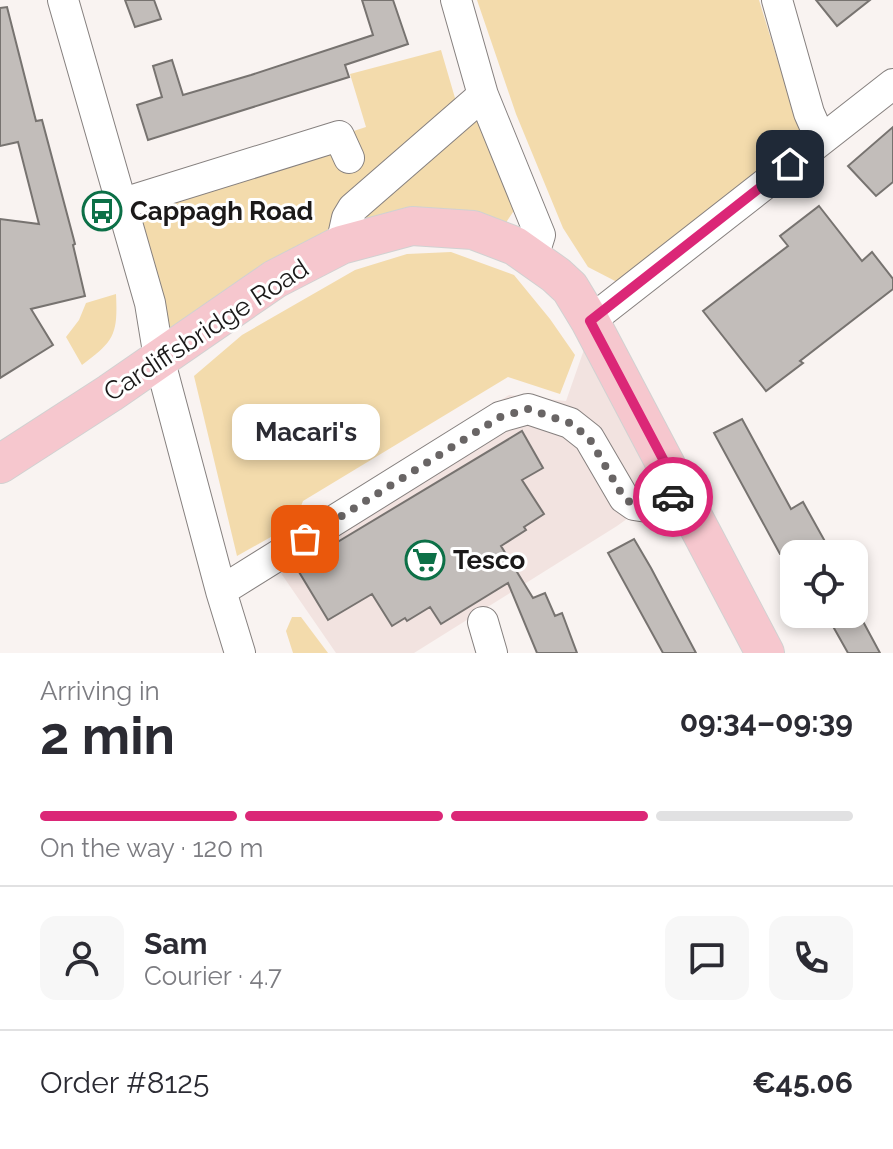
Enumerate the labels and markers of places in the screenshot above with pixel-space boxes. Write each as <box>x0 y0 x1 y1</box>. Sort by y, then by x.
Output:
pin <box>756 130 824 198</box>
bus stop icon: Cappagh Road <box>81 190 123 232</box>
place label: Cappagh Road <box>130 196 313 226</box>
callout: Macari's <box>231 403 379 459</box>
pin <box>271 505 339 573</box>
supermarket icon: Tesco <box>404 539 446 581</box>
place label: Tesco <box>453 545 525 575</box>

